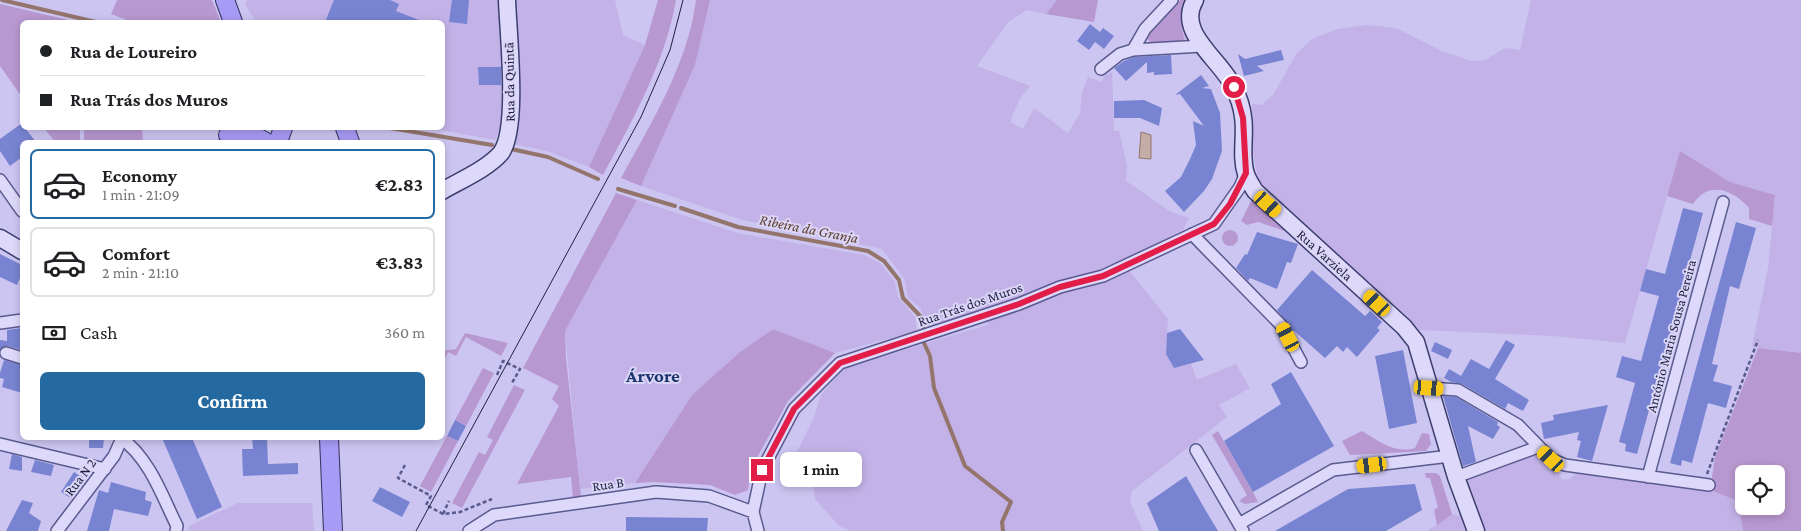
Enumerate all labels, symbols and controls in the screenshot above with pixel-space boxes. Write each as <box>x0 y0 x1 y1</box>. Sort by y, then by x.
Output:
text: Rua de Loureiro <box>70 41 197 62</box>
street label: Rua da Quintã <box>500 42 518 122</box>
route start <box>1223 76 1245 98</box>
text: Rua Trás dos Muros <box>70 89 228 110</box>
icon: car <box>42 162 87 207</box>
text: Economy <box>102 165 177 186</box>
text: €2.83 <box>375 174 423 195</box>
text: 1 min · 21:09 <box>102 186 180 203</box>
car <box>1251 188 1284 220</box>
water label: Ribeira da Granja <box>758 212 860 247</box>
street label: Rua Varziela <box>1294 226 1356 284</box>
icon: car <box>42 240 87 285</box>
text: Comfort <box>102 243 170 264</box>
text: €3.83 <box>376 252 423 273</box>
street label: António Maria Sousa Pereira <box>1643 257 1699 414</box>
text: 2 min · 21:10 <box>102 264 179 281</box>
street label: Rua Trás dos Muros <box>916 279 1024 329</box>
car <box>1360 287 1393 319</box>
icon: cash <box>40 319 68 347</box>
car <box>1274 320 1301 354</box>
text: Cash <box>80 322 118 343</box>
text: 360 m <box>384 324 425 341</box>
district label: Árvore <box>625 365 680 386</box>
button: Confirm <box>40 372 425 430</box>
car <box>1413 379 1444 397</box>
car <box>1534 443 1567 475</box>
callout: 1 min <box>780 452 862 488</box>
street label: Rua N 2 <box>61 455 99 499</box>
car <box>1356 456 1387 474</box>
route end <box>751 459 773 481</box>
text: 1 min <box>803 461 839 478</box>
map controls <box>1735 465 1785 515</box>
button: locate <box>1735 465 1785 515</box>
street label: Rua B <box>591 474 625 494</box>

